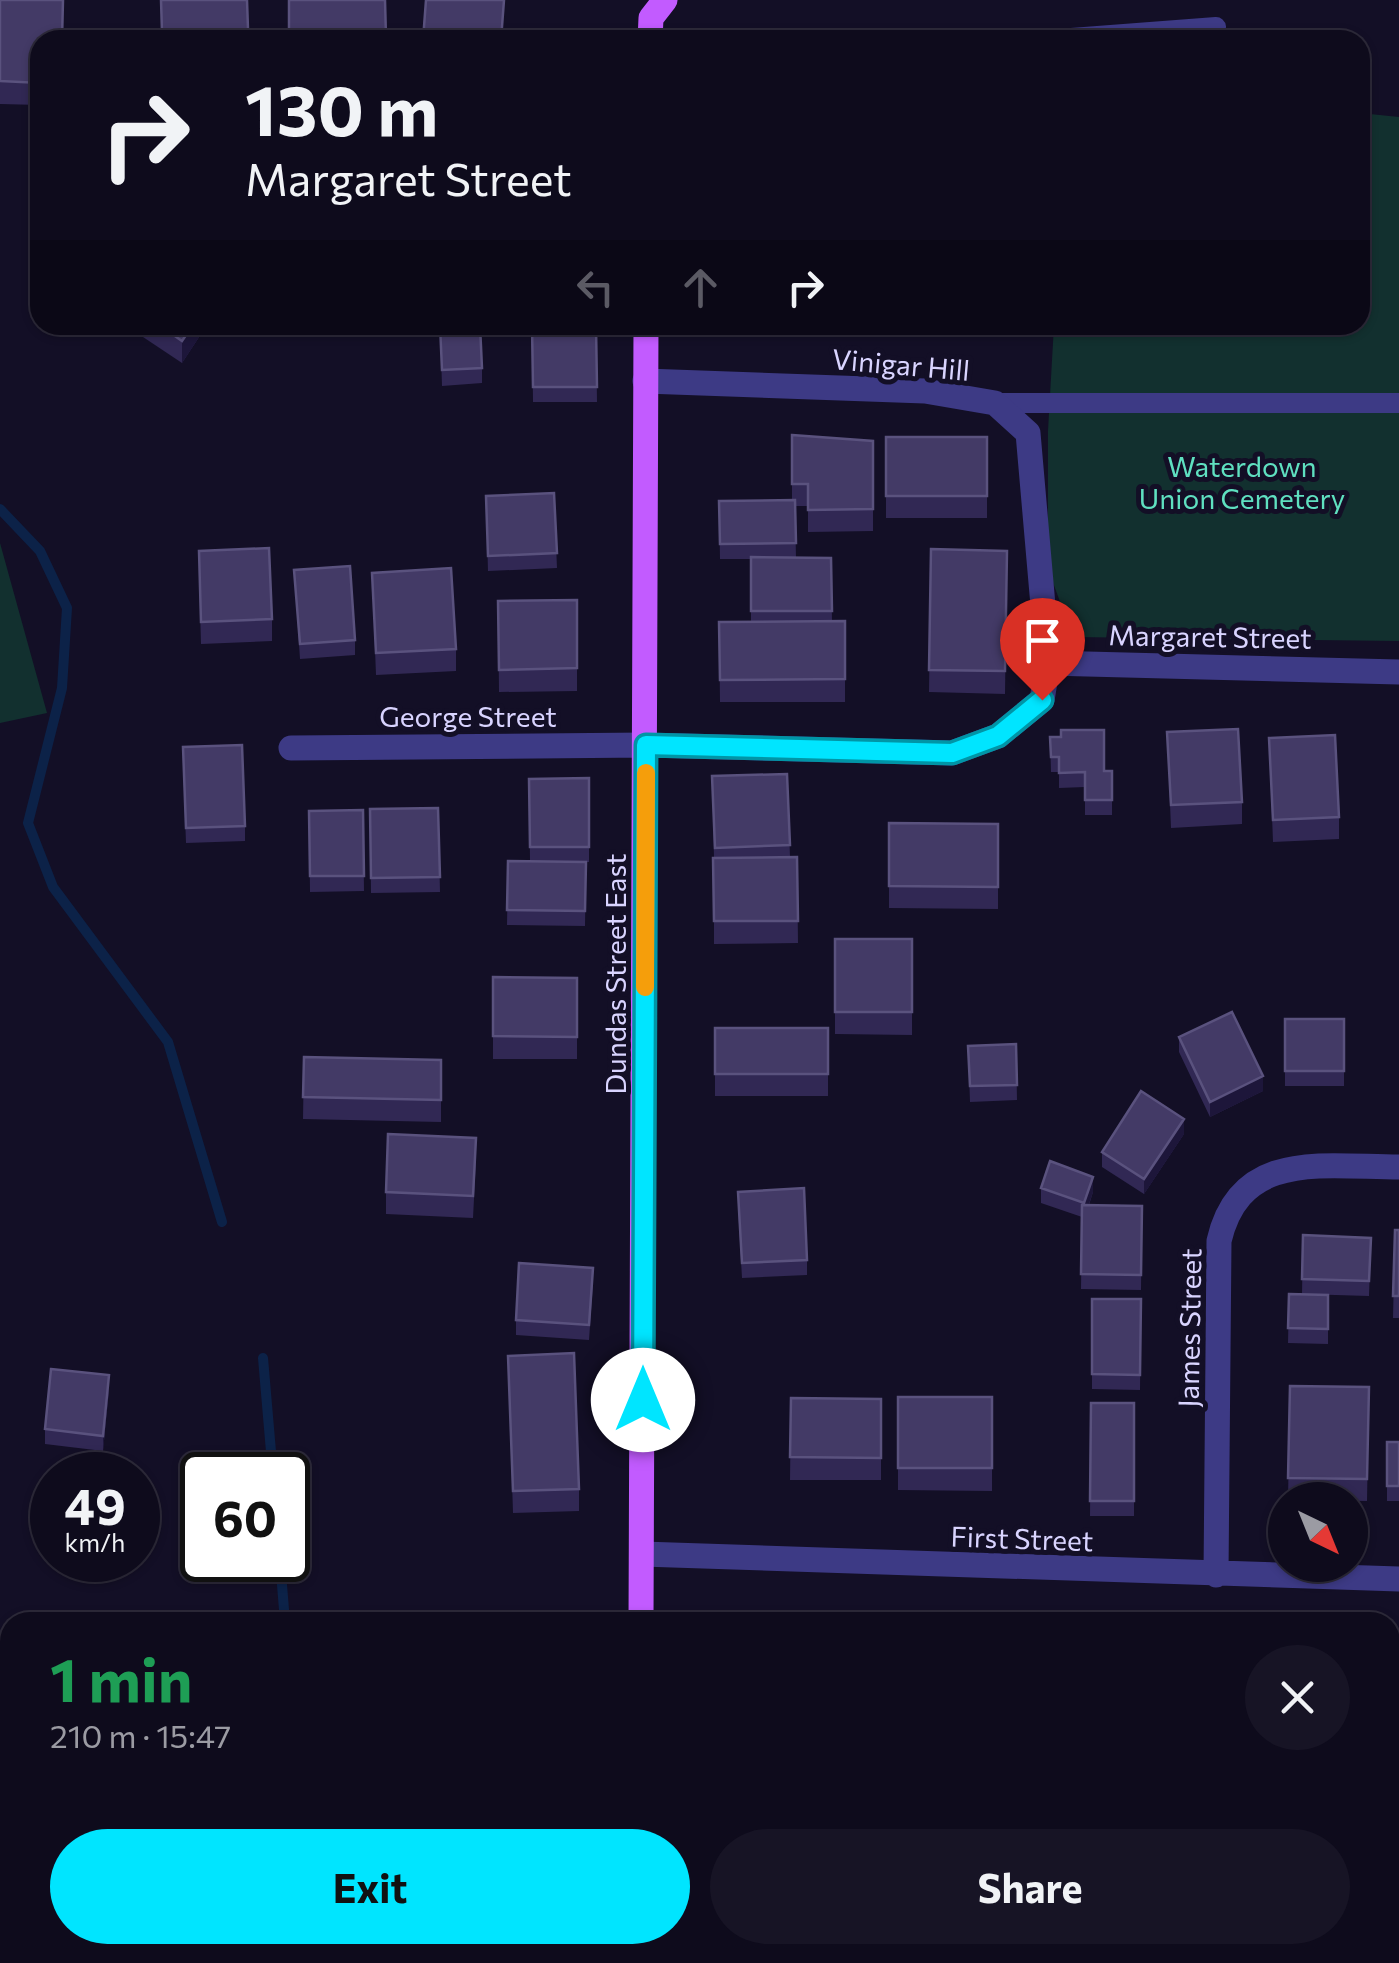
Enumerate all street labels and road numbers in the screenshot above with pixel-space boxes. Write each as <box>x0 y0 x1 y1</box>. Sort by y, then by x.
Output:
street label: Vinigar Hill <box>831 341 971 387</box>
street label: Margaret Street <box>1108 617 1312 655</box>
street label: George Street <box>379 699 557 733</box>
street label: Dundas Street East <box>598 853 632 1095</box>
street label: James Street <box>1171 1248 1207 1408</box>
street label: First Street <box>950 1519 1094 1557</box>

